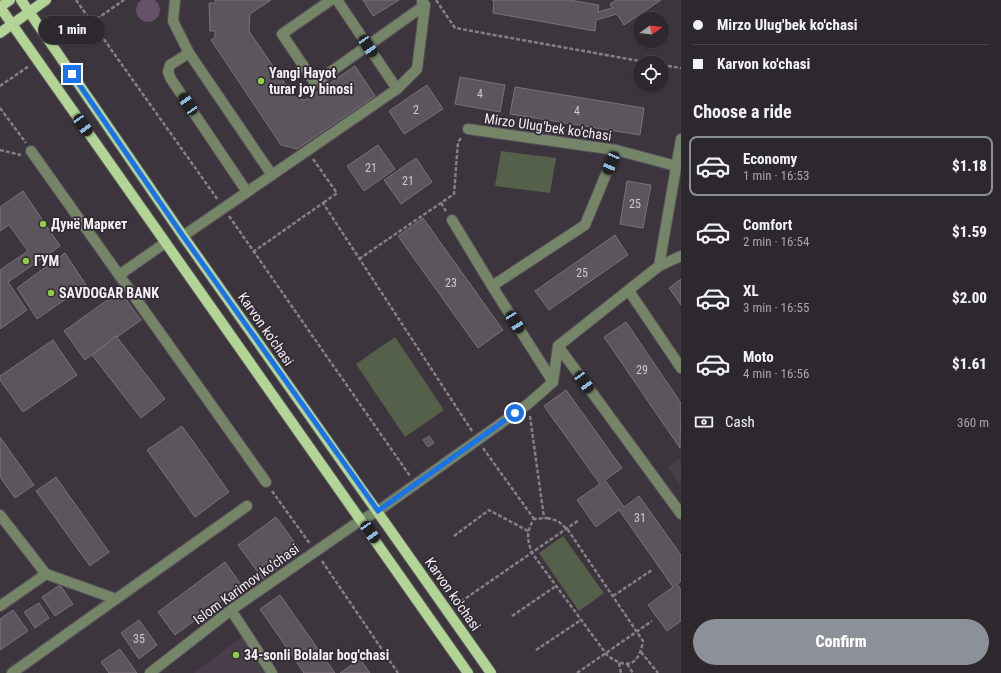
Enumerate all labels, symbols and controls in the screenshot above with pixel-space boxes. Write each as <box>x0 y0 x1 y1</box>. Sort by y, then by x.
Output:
north arrow <box>633 12 669 48</box>
map controls <box>633 12 669 92</box>
callout: 1 min <box>39 16 105 44</box>
text: Mirzo Ulug'bek ko'chasi <box>717 16 858 34</box>
text: 1 min <box>58 22 86 37</box>
car <box>356 33 380 59</box>
text: Karvon ko'chasi <box>717 55 810 73</box>
button: locate <box>633 56 669 92</box>
route end <box>63 65 81 83</box>
place label: Yangi Hayot turar joy binosi <box>269 65 353 97</box>
marker: Yangi Hayot turar joy binosi <box>256 76 266 86</box>
house number: 4 <box>477 87 483 101</box>
car <box>176 91 200 117</box>
text: Choose a ride <box>693 101 792 122</box>
house number: 2 <box>413 103 419 117</box>
house number: 4 <box>574 104 580 118</box>
street label: Mirzo Ulug'bek ko'chasi <box>483 110 613 144</box>
car <box>71 112 95 138</box>
icon: car <box>695 148 731 184</box>
car <box>601 150 621 176</box>
text: Economy <box>743 150 797 168</box>
text: $1.18 <box>952 157 987 175</box>
house number: 21 <box>365 161 377 175</box>
text: 1 min · 16:53 <box>743 168 809 183</box>
house number: 21 <box>402 174 414 188</box>
house number: 25 <box>629 197 641 211</box>
icon: car <box>695 214 731 250</box>
place label: Дунё Маркет <box>51 216 128 232</box>
text: Comfort <box>743 216 792 234</box>
marker: Дунё Маркет <box>38 219 48 229</box>
text: $1.59 <box>952 223 987 241</box>
text: 2 min · 16:54 <box>743 234 809 249</box>
place label: ГУМ <box>34 253 59 269</box>
marker: ГУМ <box>21 256 31 266</box>
house number: 25 <box>576 266 588 280</box>
house number: 23 <box>445 276 457 290</box>
icon: car <box>695 280 731 316</box>
text: XL <box>743 282 759 300</box>
place label: SAVDOGAR BANK <box>59 285 159 301</box>
marker: SAVDOGAR BANK <box>46 288 56 298</box>
street label: Karvon ko'chasi <box>235 289 297 369</box>
text: $2.00 <box>952 289 987 307</box>
text: 3 min · 16:55 <box>743 300 809 315</box>
car <box>504 309 526 335</box>
icon: car <box>695 346 731 382</box>
text: Moto <box>743 348 774 366</box>
text: $1.61 <box>952 355 987 373</box>
house number: 29 <box>636 363 648 377</box>
text: 4 min · 16:56 <box>743 366 809 381</box>
car <box>572 369 596 395</box>
route start <box>506 404 524 422</box>
icon: cash <box>693 411 715 433</box>
text: Cash <box>725 413 755 431</box>
text: 360 m <box>957 415 989 430</box>
house number: 31 <box>634 511 646 525</box>
car <box>358 519 382 545</box>
street label: Islom Karimov ko‘chasi <box>190 540 302 628</box>
street label: Karvon ko'chasi <box>422 554 484 634</box>
button: Confirm <box>693 619 989 665</box>
house number: 35 <box>133 632 145 646</box>
place label: 34-sonli Bolalar bog'chasi <box>244 647 389 663</box>
marker: 34-sonli Bolalar bog'chasi <box>231 650 241 660</box>

